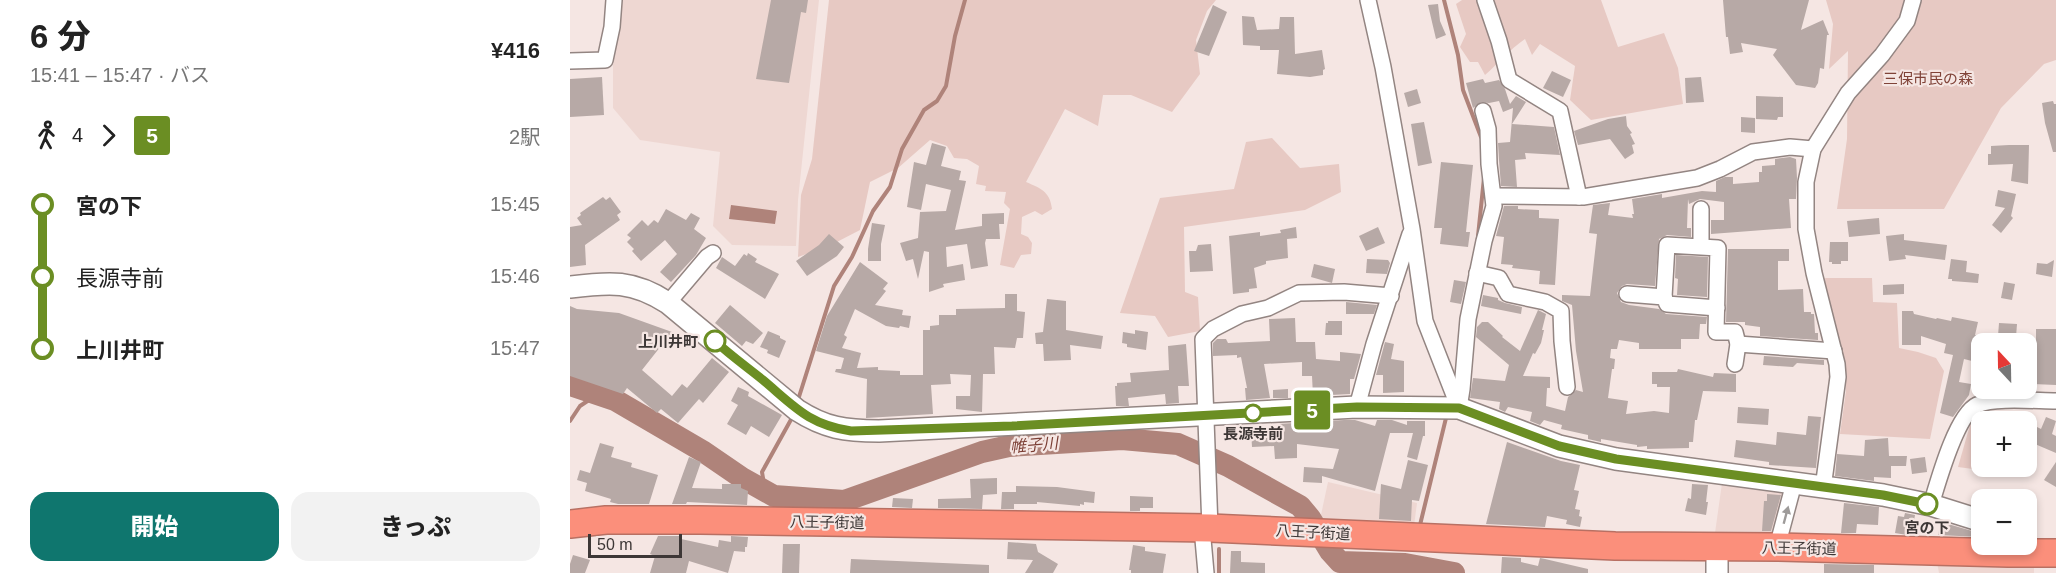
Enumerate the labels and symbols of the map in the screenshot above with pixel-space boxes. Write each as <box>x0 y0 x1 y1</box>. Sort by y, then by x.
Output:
park label: 三保市民の森 <box>1883 70 1973 87</box>
marker: 上川井町 <box>704 330 726 352</box>
place label: 上川井町 <box>638 333 698 350</box>
north arrow <box>1971 333 2037 399</box>
line badge: 5 <box>1292 390 1332 430</box>
marker: 長源寺前 <box>1244 404 1262 422</box>
place label: 長源寺前 <box>1223 425 1283 442</box>
water label: 帷子川 <box>1009 434 1061 456</box>
marker: 宮の下 <box>1916 493 1938 515</box>
one-way arrow <box>1781 506 1791 524</box>
street label: 八王子街道 <box>789 513 865 531</box>
place label: 宮の下 <box>1904 519 1950 536</box>
street label: 八王子街道 <box>1275 522 1351 542</box>
scale bar <box>588 531 682 558</box>
street label: 八王子街道 <box>1761 539 1837 557</box>

